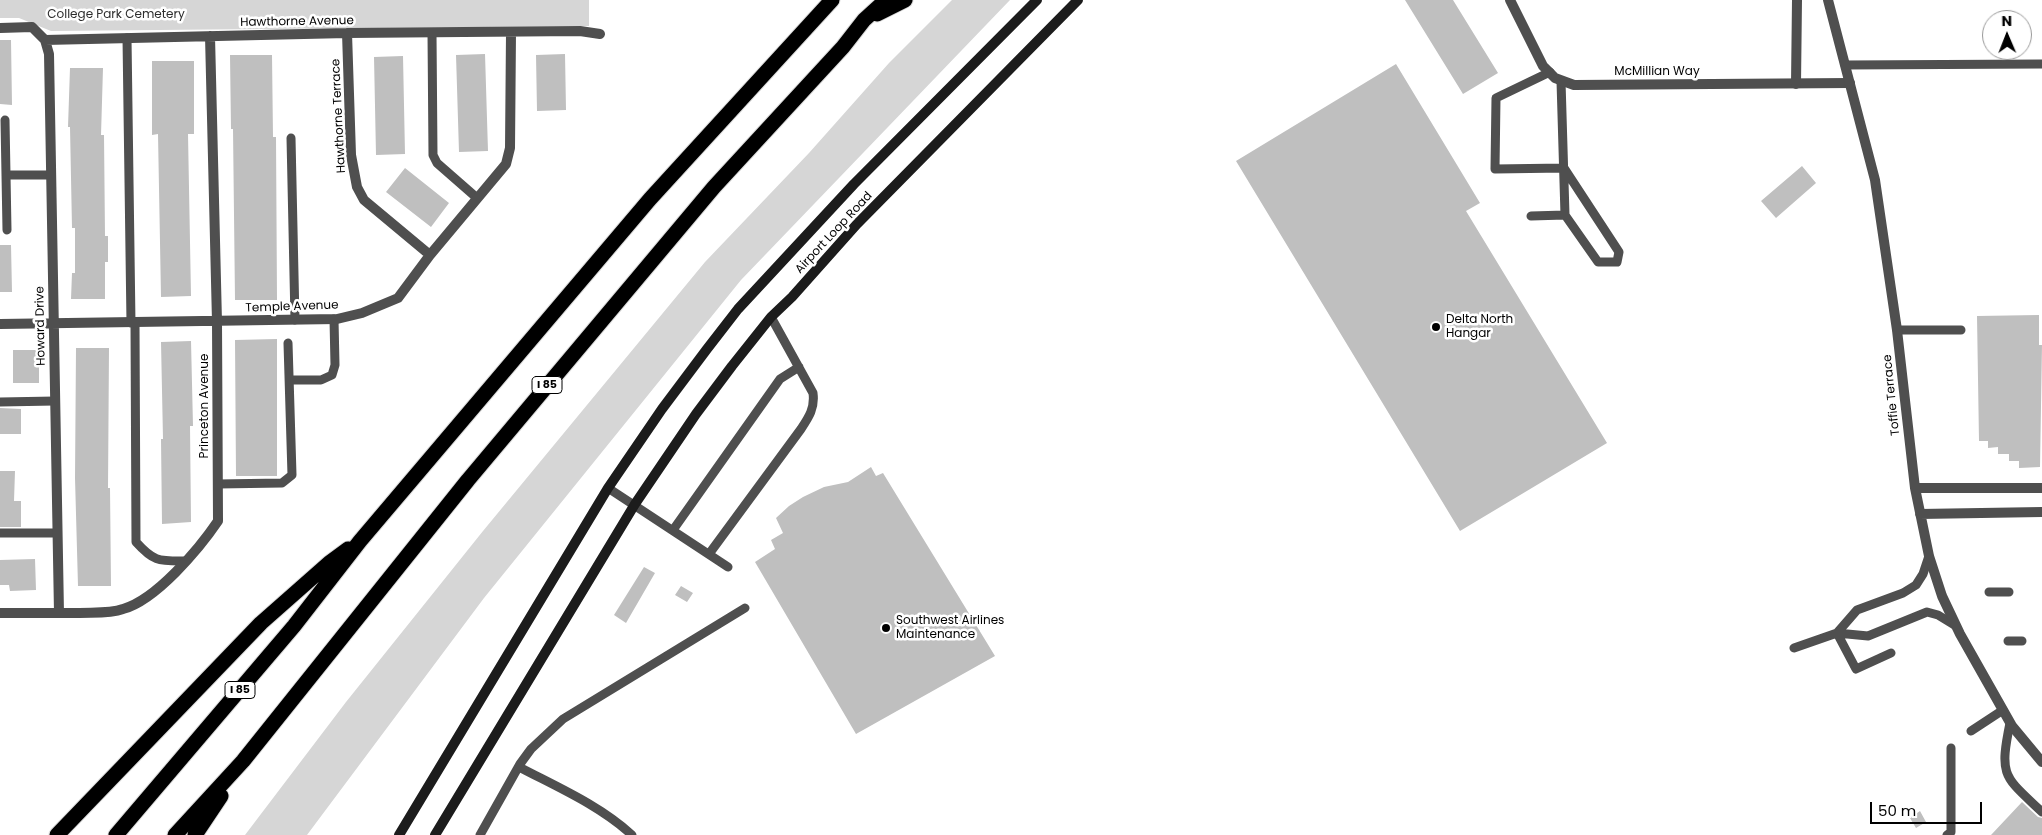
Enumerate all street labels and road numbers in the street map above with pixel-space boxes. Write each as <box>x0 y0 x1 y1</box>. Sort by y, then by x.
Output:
street label: Hawthorne Avenue <box>240 14 354 30</box>
street label: Hawthorne Terrace <box>329 58 349 174</box>
street label: McMillian Way <box>1614 65 1700 79</box>
street label: Airport Loop Road <box>792 189 876 277</box>
street label: Howard Drive <box>33 286 49 366</box>
street label: Temple Avenue <box>245 298 339 316</box>
street label: Princeton Avenue <box>198 354 212 458</box>
street label: Toffie Terrace <box>1881 354 1903 436</box>
road number: I 85 <box>532 376 562 394</box>
road number: I 85 <box>225 682 255 698</box>

